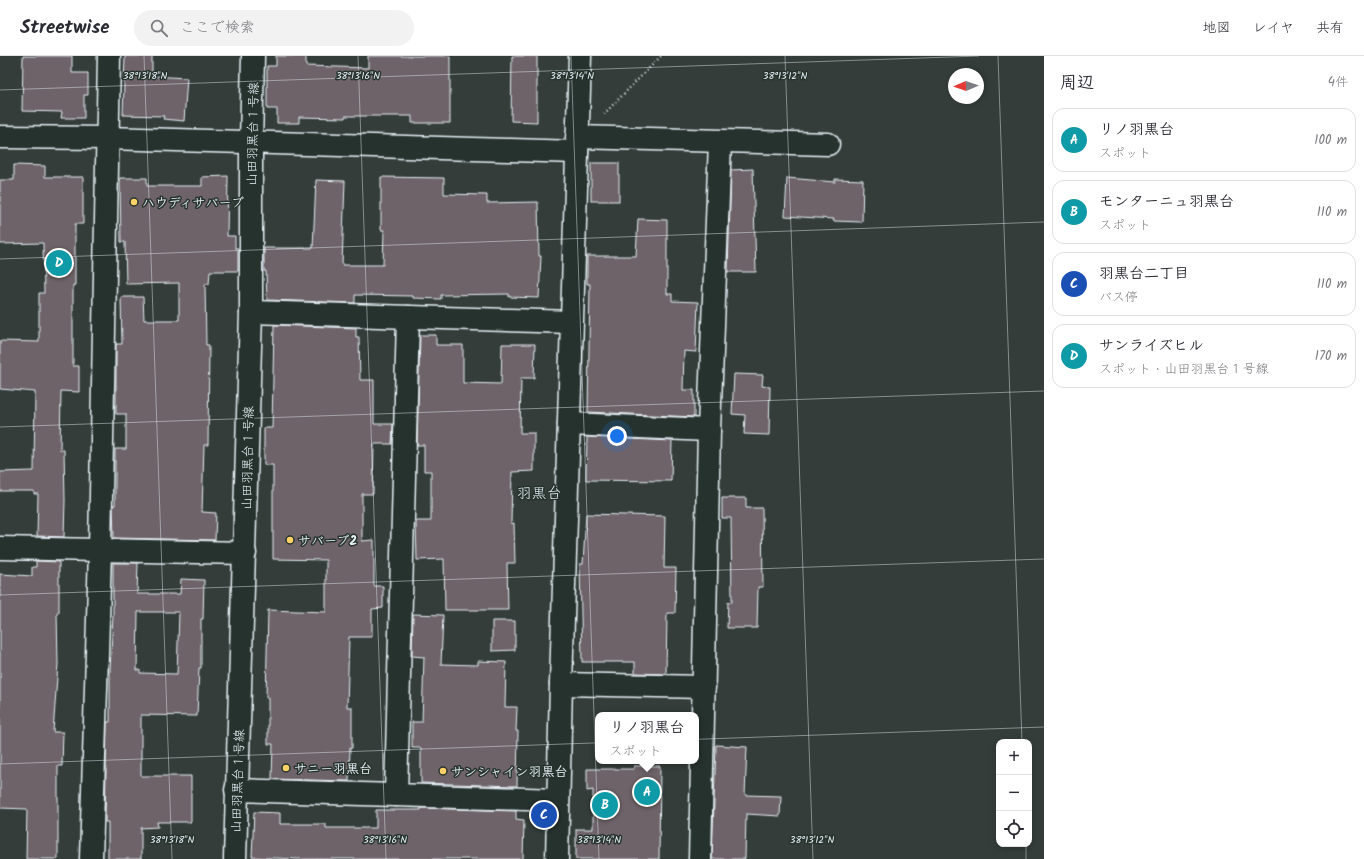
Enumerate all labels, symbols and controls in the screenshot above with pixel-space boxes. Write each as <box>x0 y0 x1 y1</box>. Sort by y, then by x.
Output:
search box <box>134 10 414 46</box>
text: Streetwise <box>20 13 110 43</box>
text: ここで検索 <box>180 16 255 40</box>
icon: search <box>148 17 170 39</box>
text: 地図 <box>1203 17 1231 39</box>
text: レイヤ <box>1253 17 1294 39</box>
text: 共有 <box>1316 17 1344 39</box>
text: 38°13'18"N <box>123 68 168 84</box>
text: 38°13'16"N <box>336 68 380 84</box>
text: 38°13'14"N <box>550 68 594 84</box>
text: 38°13'12"N <box>763 68 807 84</box>
north arrow <box>948 68 984 104</box>
text: 周辺 <box>1060 70 1094 97</box>
text: 4件 <box>1328 72 1348 93</box>
street label: 山田羽黒台１号線 <box>242 81 265 186</box>
text: リノ羽黒台 <box>1099 118 1174 142</box>
text: A <box>1070 130 1078 151</box>
text: 100 m <box>1314 130 1347 151</box>
text: スポット <box>1099 143 1151 164</box>
text: モンターニュ羽黒台 <box>1099 190 1234 214</box>
place label: ハウディサバーブ <box>142 193 244 214</box>
marker: ハウディサバーブ <box>129 197 139 207</box>
text: B <box>1070 202 1078 223</box>
text: 110 m <box>1317 202 1347 223</box>
text: スポット <box>1099 215 1151 236</box>
pin: D <box>46 248 72 278</box>
text: 羽黒台二丁目 <box>1099 262 1189 286</box>
text: C <box>1070 274 1078 295</box>
text: 110 m <box>1317 274 1347 295</box>
text: バス停 <box>1099 287 1138 308</box>
text: サンライズヒル <box>1099 334 1203 358</box>
text: D <box>1070 346 1078 367</box>
text: 170 m <box>1315 346 1347 367</box>
text: スポット · 山田羽黒台１号線 <box>1099 359 1269 380</box>
street label: 山田羽黒台１号線 <box>237 405 260 510</box>
your location <box>607 426 627 446</box>
district label: 羽黒台 <box>516 482 562 506</box>
place label: サバーブ2 <box>298 531 357 552</box>
marker: サバーブ2 <box>285 535 295 545</box>
popup <box>595 712 699 764</box>
text: リノ羽黒台 <box>609 716 685 740</box>
street label: 山田羽黒台１号線 <box>226 728 251 833</box>
map controls <box>996 739 1032 847</box>
button: + <box>996 739 1032 775</box>
text: スポット <box>609 741 662 762</box>
place label: サニー羽黒台 <box>294 759 372 780</box>
place label: サンシャイン羽黒台 <box>451 762 567 783</box>
marker: サニー羽黒台 <box>281 763 291 773</box>
marker: サンシャイン羽黒台 <box>438 766 448 776</box>
button: − <box>996 775 1032 811</box>
pin: A <box>634 777 660 807</box>
pin: B <box>592 790 618 820</box>
pin: C <box>531 800 557 830</box>
button: locate <box>996 811 1032 847</box>
text: 38°13'18"N <box>150 832 195 848</box>
text: 38°13'16"N <box>363 832 407 848</box>
text: 38°13'14"N <box>577 832 621 848</box>
text: 38°13'12"N <box>790 832 834 848</box>

